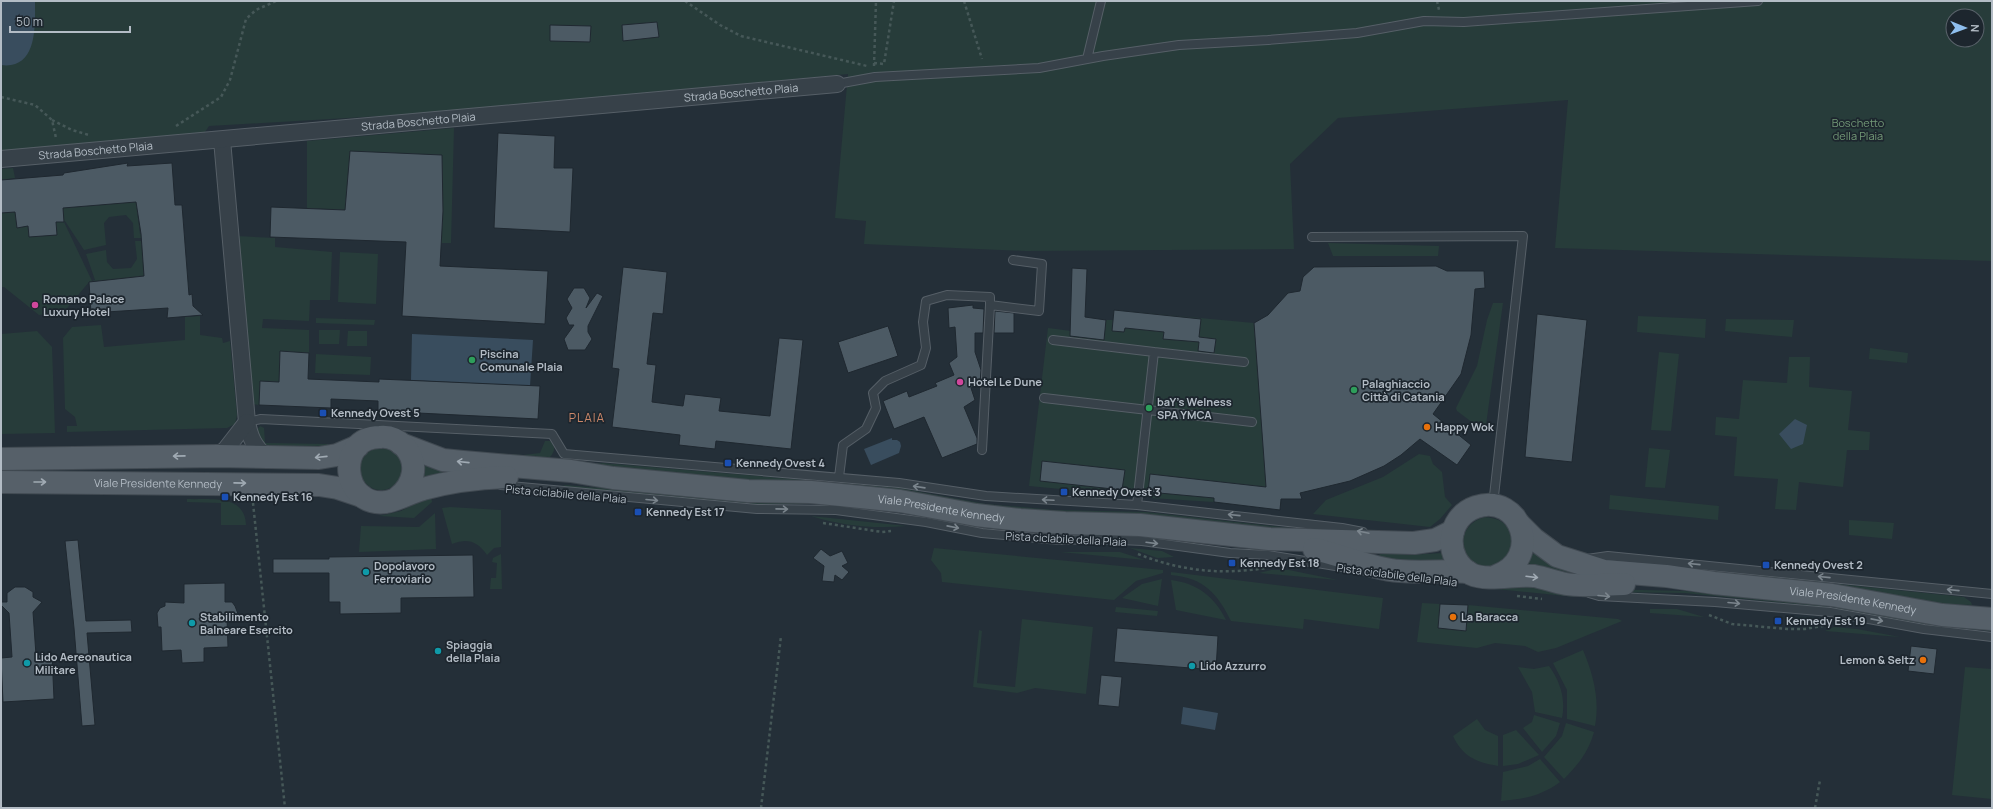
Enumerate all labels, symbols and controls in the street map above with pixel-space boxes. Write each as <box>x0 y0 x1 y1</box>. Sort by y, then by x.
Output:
scale bar <box>10 8 130 34</box>
north arrow <box>1945 8 1985 48</box>
text: 50 m <box>16 13 43 30</box>
text: N <box>1968 24 1983 32</box>
street label: Strada Boschetto Plaia <box>683 80 799 105</box>
street label: Strada Boschetto Plaia <box>360 108 476 134</box>
park label: Boschetto della Plaia <box>1832 115 1885 143</box>
street label: Strada Boschetto Plaia <box>38 137 153 163</box>
place label: Romano Palace Luxury Hotel <box>43 291 125 319</box>
marker: Romano Palace Luxury Hotel <box>30 300 40 310</box>
place label: Piscina Comunale Plaia <box>480 346 563 374</box>
marker: Piscina Comunale Plaia <box>467 355 477 365</box>
place label: Hotel Le Dune <box>968 374 1042 389</box>
place label: Palaghiaccio Città di Catania <box>1362 376 1445 404</box>
marker: Hotel Le Dune <box>955 377 965 387</box>
marker: Palaghiaccio Città di Catania <box>1349 385 1359 395</box>
place label: baY's Welness SPA YMCA <box>1157 394 1232 422</box>
marker: baY's Welness SPA YMCA <box>1144 403 1154 413</box>
place label: Kennedy Ovest 5 <box>331 405 420 420</box>
marker: Kennedy Ovest 5 <box>318 408 328 418</box>
district label: PLAIA <box>569 409 605 426</box>
place label: Happy Wok <box>1435 419 1495 434</box>
marker: Happy Wok <box>1422 422 1432 432</box>
one-way arrow <box>173 452 186 460</box>
one-way arrow <box>315 454 328 461</box>
place label: Kennedy Ovest 4 <box>736 455 825 470</box>
one-way arrow <box>457 458 470 466</box>
marker: Kennedy Ovest 4 <box>723 458 733 468</box>
street label: Viale Presidente Kennedy <box>94 475 222 491</box>
one-way arrow <box>33 478 46 486</box>
one-way arrow <box>233 479 246 487</box>
street label: Pista ciclabile della Plaia <box>505 481 627 506</box>
one-way arrow <box>913 483 926 491</box>
place label: Kennedy Ovest 3 <box>1072 484 1161 499</box>
marker: Kennedy Ovest 3 <box>1059 487 1069 497</box>
place label: Kennedy Est 16 <box>233 489 313 504</box>
street label: Viale Presidente Kennedy <box>877 491 1006 525</box>
marker: Kennedy Est 16 <box>220 492 230 502</box>
one-way arrow <box>645 496 658 504</box>
one-way arrow <box>1042 496 1055 504</box>
place label: Kennedy Est 17 <box>646 504 725 519</box>
one-way arrow <box>775 505 788 513</box>
marker: Kennedy Est 17 <box>633 507 643 517</box>
one-way arrow <box>1228 512 1241 519</box>
one-way arrow <box>946 524 959 532</box>
street label: Pista ciclabile della Plaia <box>1005 528 1127 549</box>
one-way arrow <box>1356 528 1369 536</box>
one-way arrow <box>1145 539 1158 547</box>
place label: Kennedy Est 18 <box>1240 555 1320 570</box>
place label: Kennedy Ovest 2 <box>1774 557 1863 572</box>
place label: Dopolavoro Ferroviario <box>374 558 435 586</box>
marker: Kennedy Est 18 <box>1227 558 1237 568</box>
street label: Pista ciclabile della Plaia <box>1336 560 1458 589</box>
marker: Kennedy Ovest 2 <box>1761 560 1771 570</box>
one-way arrow <box>1688 561 1701 568</box>
marker: Dopolavoro Ferroviario <box>361 567 371 577</box>
one-way arrow <box>1525 573 1538 580</box>
one-way arrow <box>1818 573 1831 581</box>
street label: Viale Presidente Kennedy <box>1789 583 1918 617</box>
one-way arrow <box>1947 586 1960 593</box>
one-way arrow <box>1597 593 1610 600</box>
one-way arrow <box>1727 600 1740 607</box>
place label: Stabilimento Balneare Esercito <box>200 609 293 637</box>
place label: La Baracca <box>1461 609 1518 624</box>
marker: La Baracca <box>1448 612 1458 622</box>
place label: Kennedy Est 19 <box>1786 613 1866 628</box>
marker: Kennedy Est 19 <box>1773 616 1783 626</box>
one-way arrow <box>1870 616 1883 624</box>
marker: Stabilimento Balneare Esercito <box>187 618 197 628</box>
place label: Spiaggia della Plaia <box>446 637 500 665</box>
marker: Spiaggia della Plaia <box>433 646 443 656</box>
place label: Lido Aereonautica Militare <box>35 649 132 677</box>
place label: Lemon & Seltz <box>1840 652 1915 667</box>
marker: Lemon & Seltz <box>1918 655 1928 665</box>
marker: Lido Aereonautica Militare <box>22 658 32 668</box>
place label: Lido Azzurro <box>1200 658 1266 673</box>
marker: Lido Azzurro <box>1187 661 1197 671</box>

